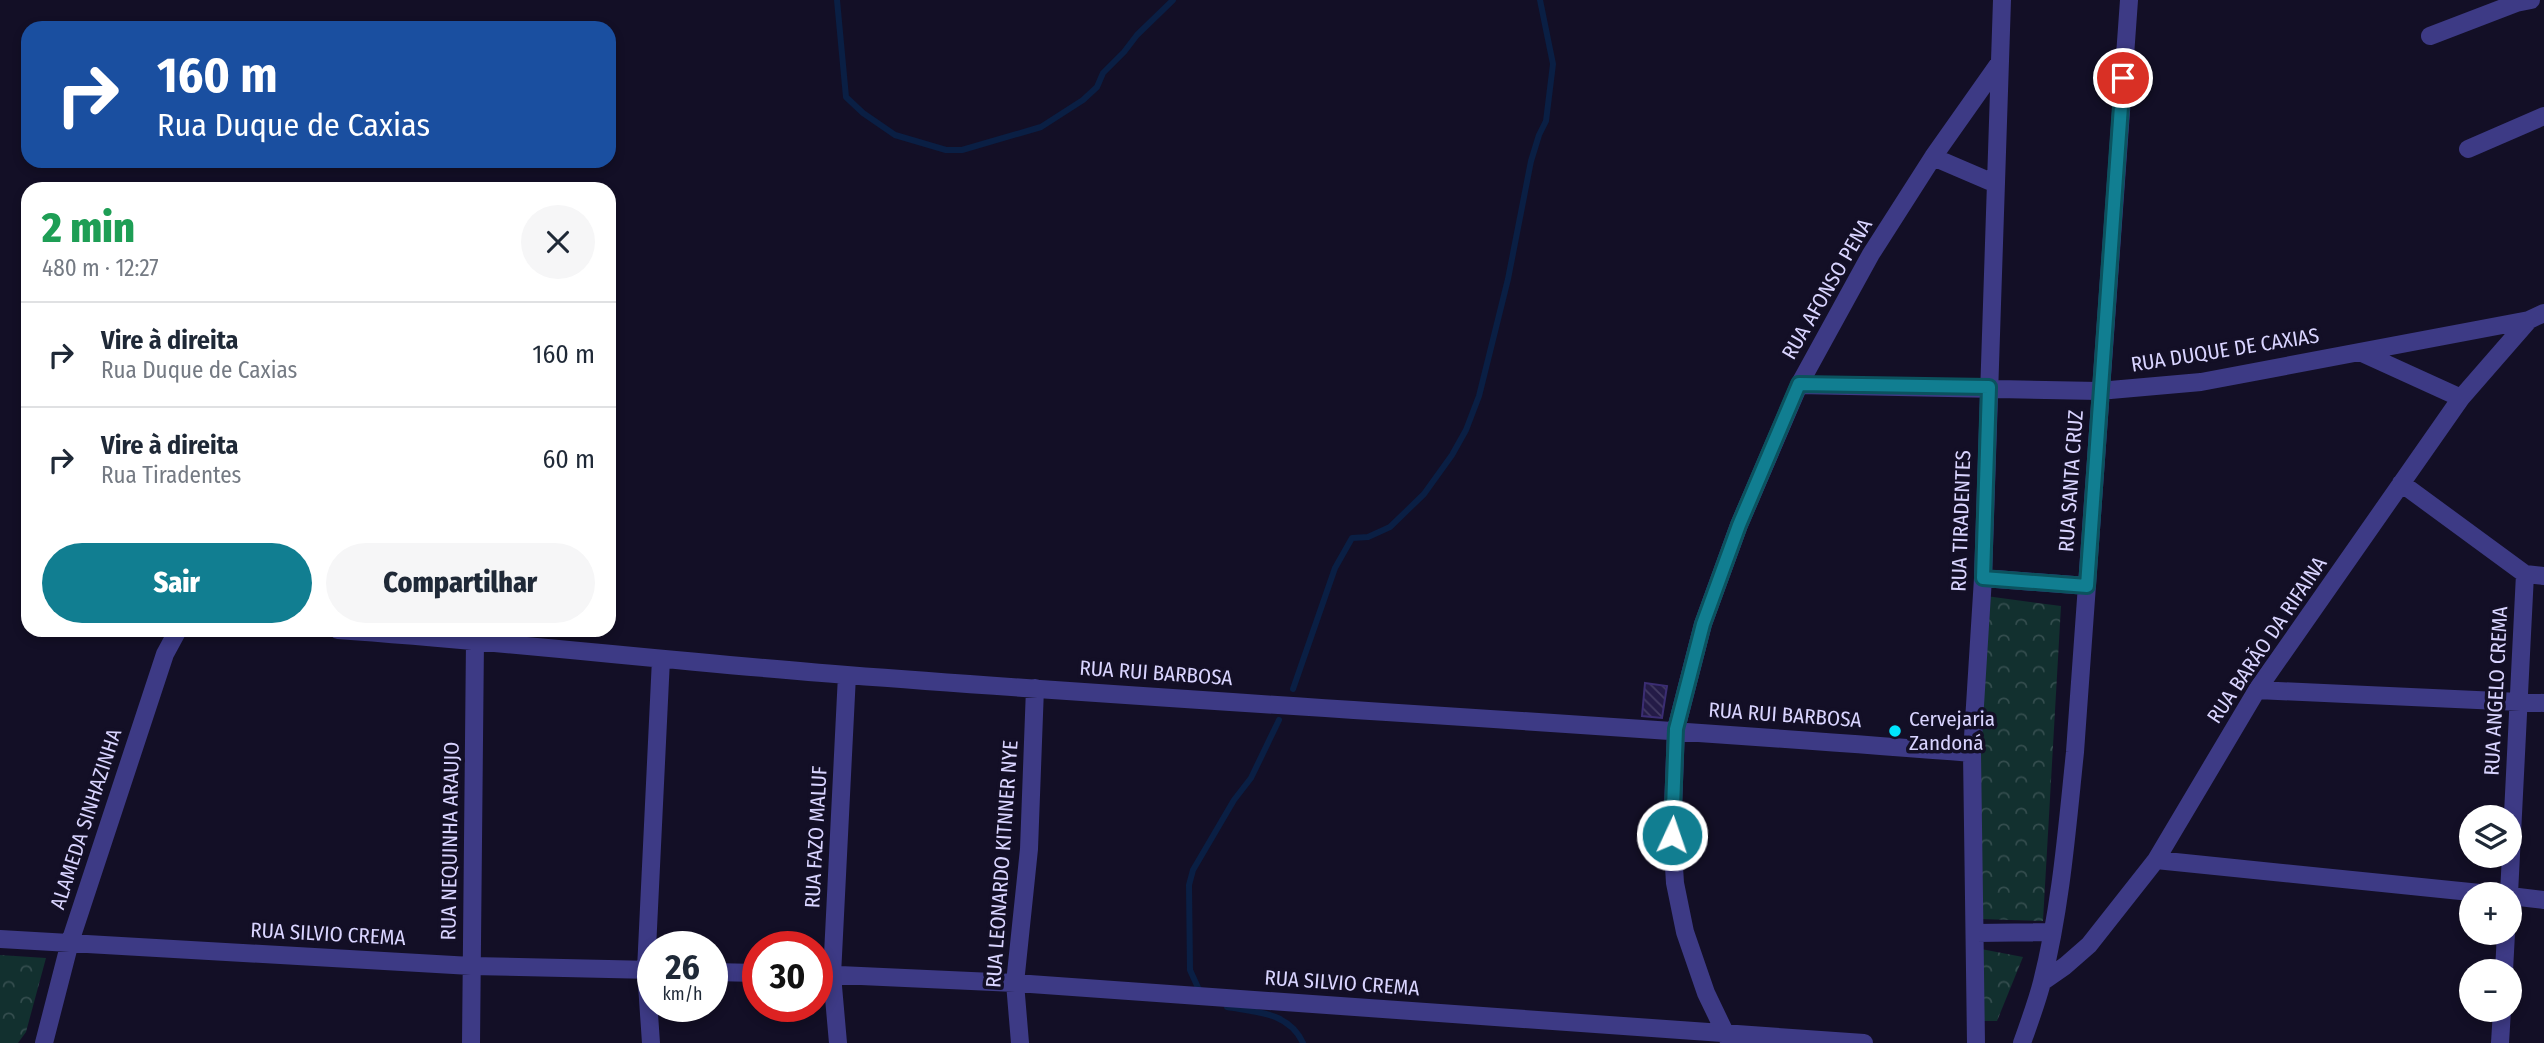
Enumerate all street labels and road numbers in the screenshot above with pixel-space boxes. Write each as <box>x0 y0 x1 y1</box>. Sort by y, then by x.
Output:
street label: RUA AFONSO PENA <box>1776 214 1878 364</box>
street label: RUA DUQUE DE CAXIAS <box>2129 322 2321 378</box>
street label: RUA SANTA CRUZ <box>2053 409 2089 553</box>
street label: RUA TIRADENTES <box>1946 450 1976 592</box>
street label: RUA BARÃO DA RIFAINA <box>2202 552 2332 728</box>
street label: RUA ANGELO CREMA <box>2479 606 2513 776</box>
street label: RUA RUI BARBOSA <box>1079 655 1233 691</box>
street label: RUA RUI BARBOSA <box>1708 697 1862 733</box>
street label: ALAMEDA SINHAZINHA <box>45 725 127 913</box>
street label: RUA LEONARDO KITNNER NYE <box>980 739 1024 989</box>
street label: RUA NEQUINHA ARAUJO <box>435 741 465 941</box>
street label: RUA FAZO MALUF <box>799 765 833 909</box>
street label: RUA SILVIO CREMA <box>250 917 406 951</box>
street label: RUA SILVIO CREMA <box>1264 965 1420 1001</box>

